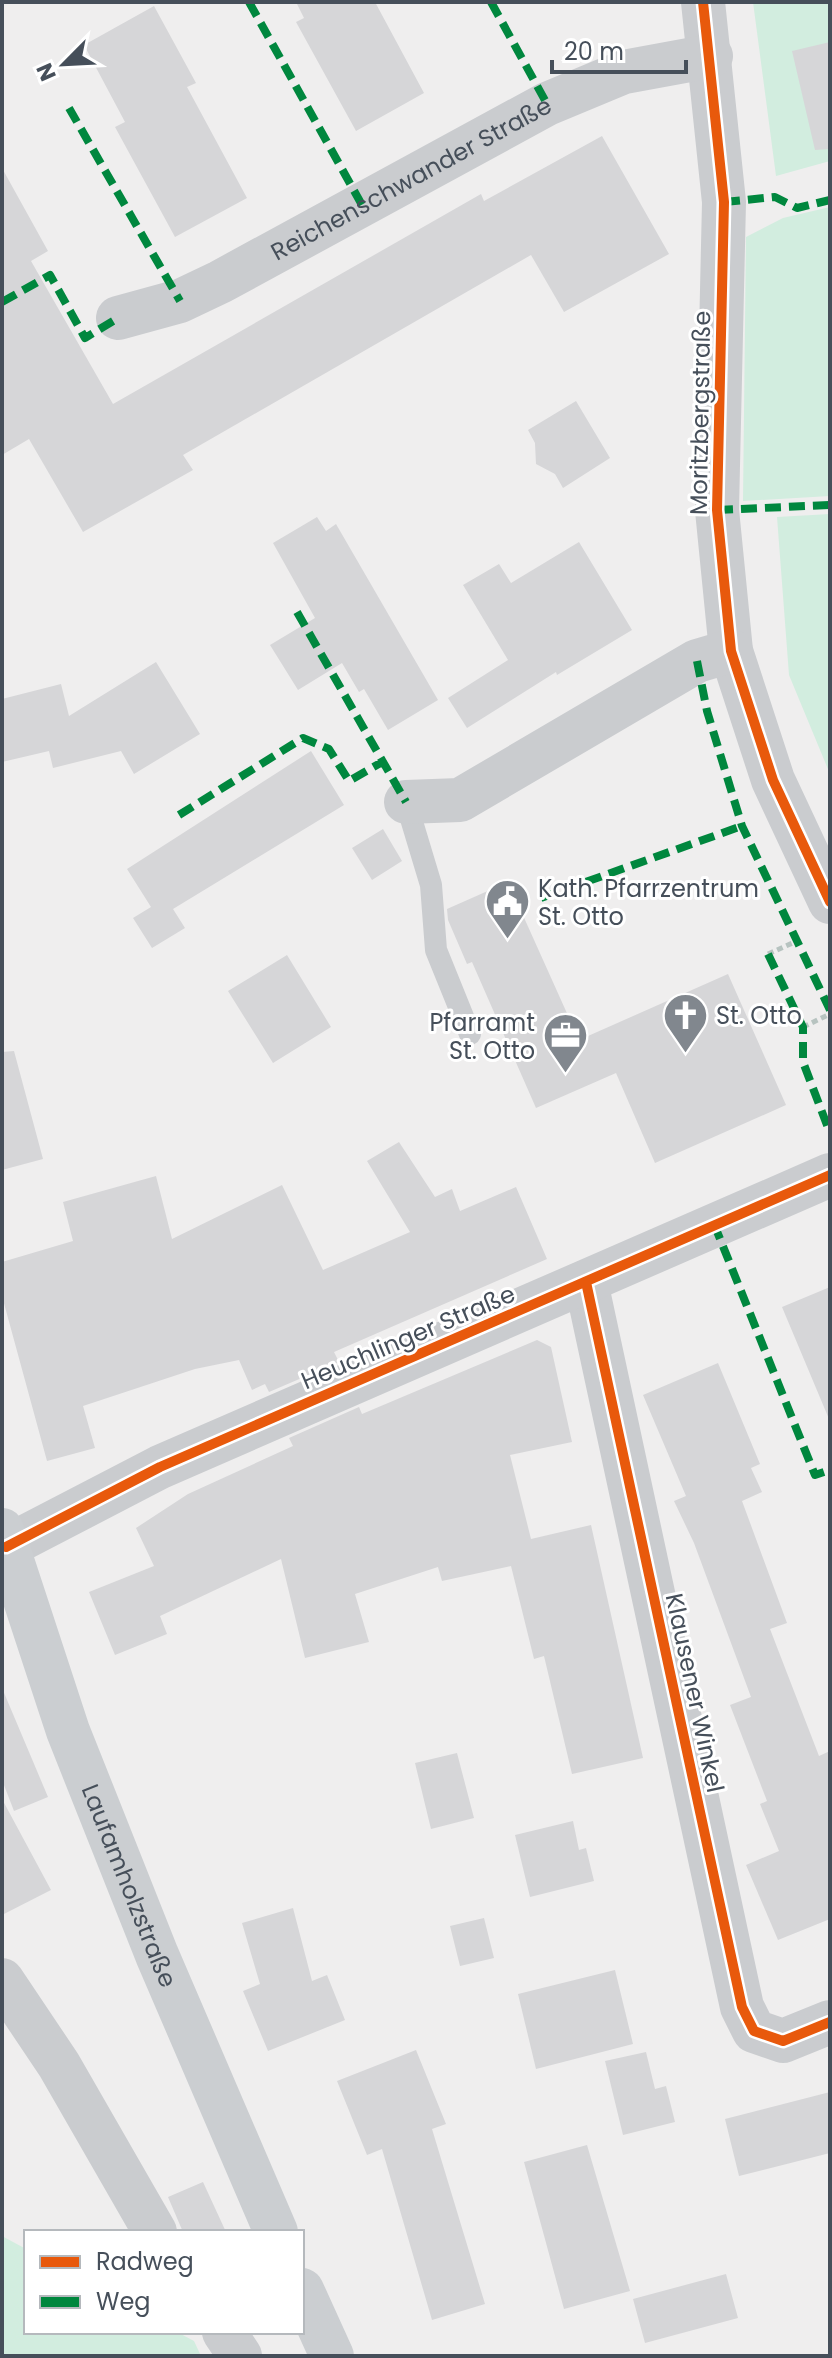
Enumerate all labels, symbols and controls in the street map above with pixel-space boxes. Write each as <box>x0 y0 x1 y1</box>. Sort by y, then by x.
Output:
north arrow <box>24 24 104 104</box>
scale bar <box>552 24 686 74</box>
text: 20 m <box>564 35 624 68</box>
text: N <box>29 58 64 86</box>
street label: Reichenschwander Straße <box>265 88 557 268</box>
street label: Moritzbergstraße <box>682 310 718 516</box>
place label: Kath. Pfarrzentrum St. Otto <box>538 872 759 933</box>
public building icon: Kath. Pfarrzentrum St. Otto <box>483 878 531 941</box>
church icon: St. Otto <box>661 991 709 1054</box>
place label: St. Otto <box>716 999 802 1032</box>
place label: Pfarramt St. Otto <box>429 1006 535 1067</box>
office icon: Pfarramt St. Otto <box>542 1012 590 1075</box>
street label: Heuchlinger Straße <box>296 1277 520 1397</box>
street label: Klausener Winkel <box>658 1590 732 1796</box>
street label: Laufamholzstraße <box>74 1779 185 1992</box>
legend <box>24 2230 304 2334</box>
text: Radweg <box>96 2245 194 2278</box>
text: Weg <box>96 2285 151 2318</box>

